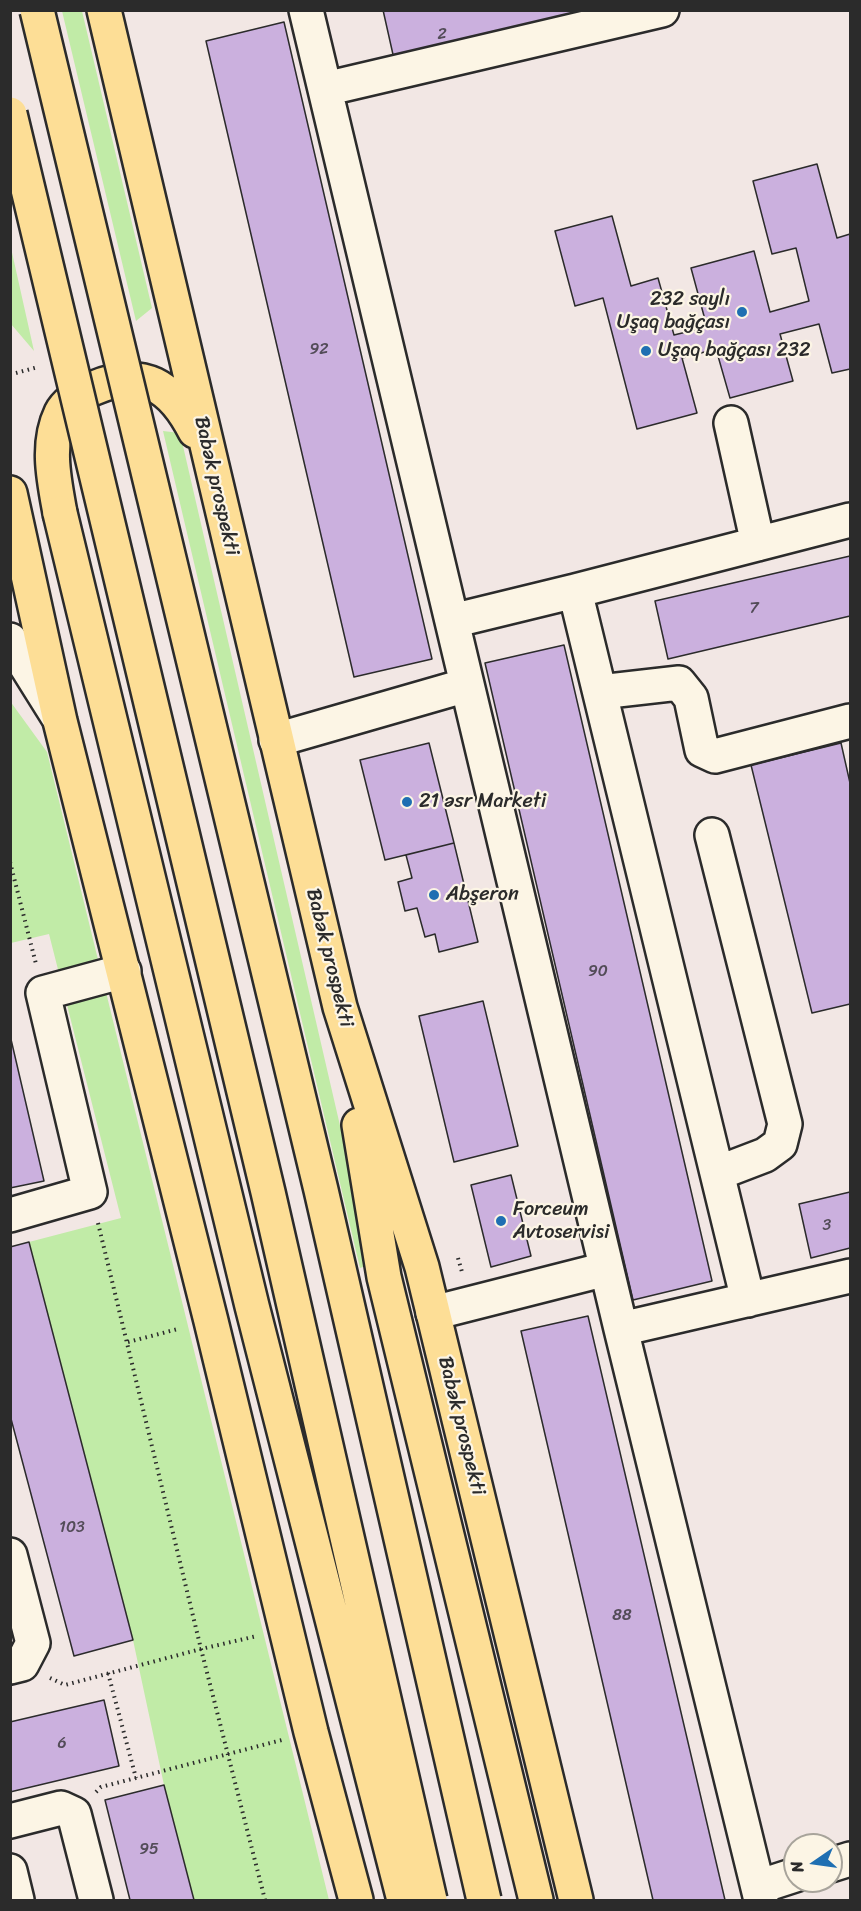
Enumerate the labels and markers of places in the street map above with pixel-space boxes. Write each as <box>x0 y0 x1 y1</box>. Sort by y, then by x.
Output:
place label: 232 saylı Uşaq bağçası <box>617 288 730 335</box>
marker: 232 saylı Uşaq bağçası <box>735 305 749 319</box>
place label: Uşaq bağçası 232 <box>658 339 811 363</box>
marker: Uşaq bağçası 232 <box>639 344 653 358</box>
place label: 21 əsr Marketi <box>419 790 546 814</box>
marker: 21 əsr Marketi <box>400 795 414 809</box>
place label: Abşeron <box>446 883 519 907</box>
marker: Abşeron <box>427 888 441 902</box>
place label: Forceum Avtoservisi <box>513 1198 610 1245</box>
marker: Forceum Avtoservisi <box>494 1214 508 1228</box>

